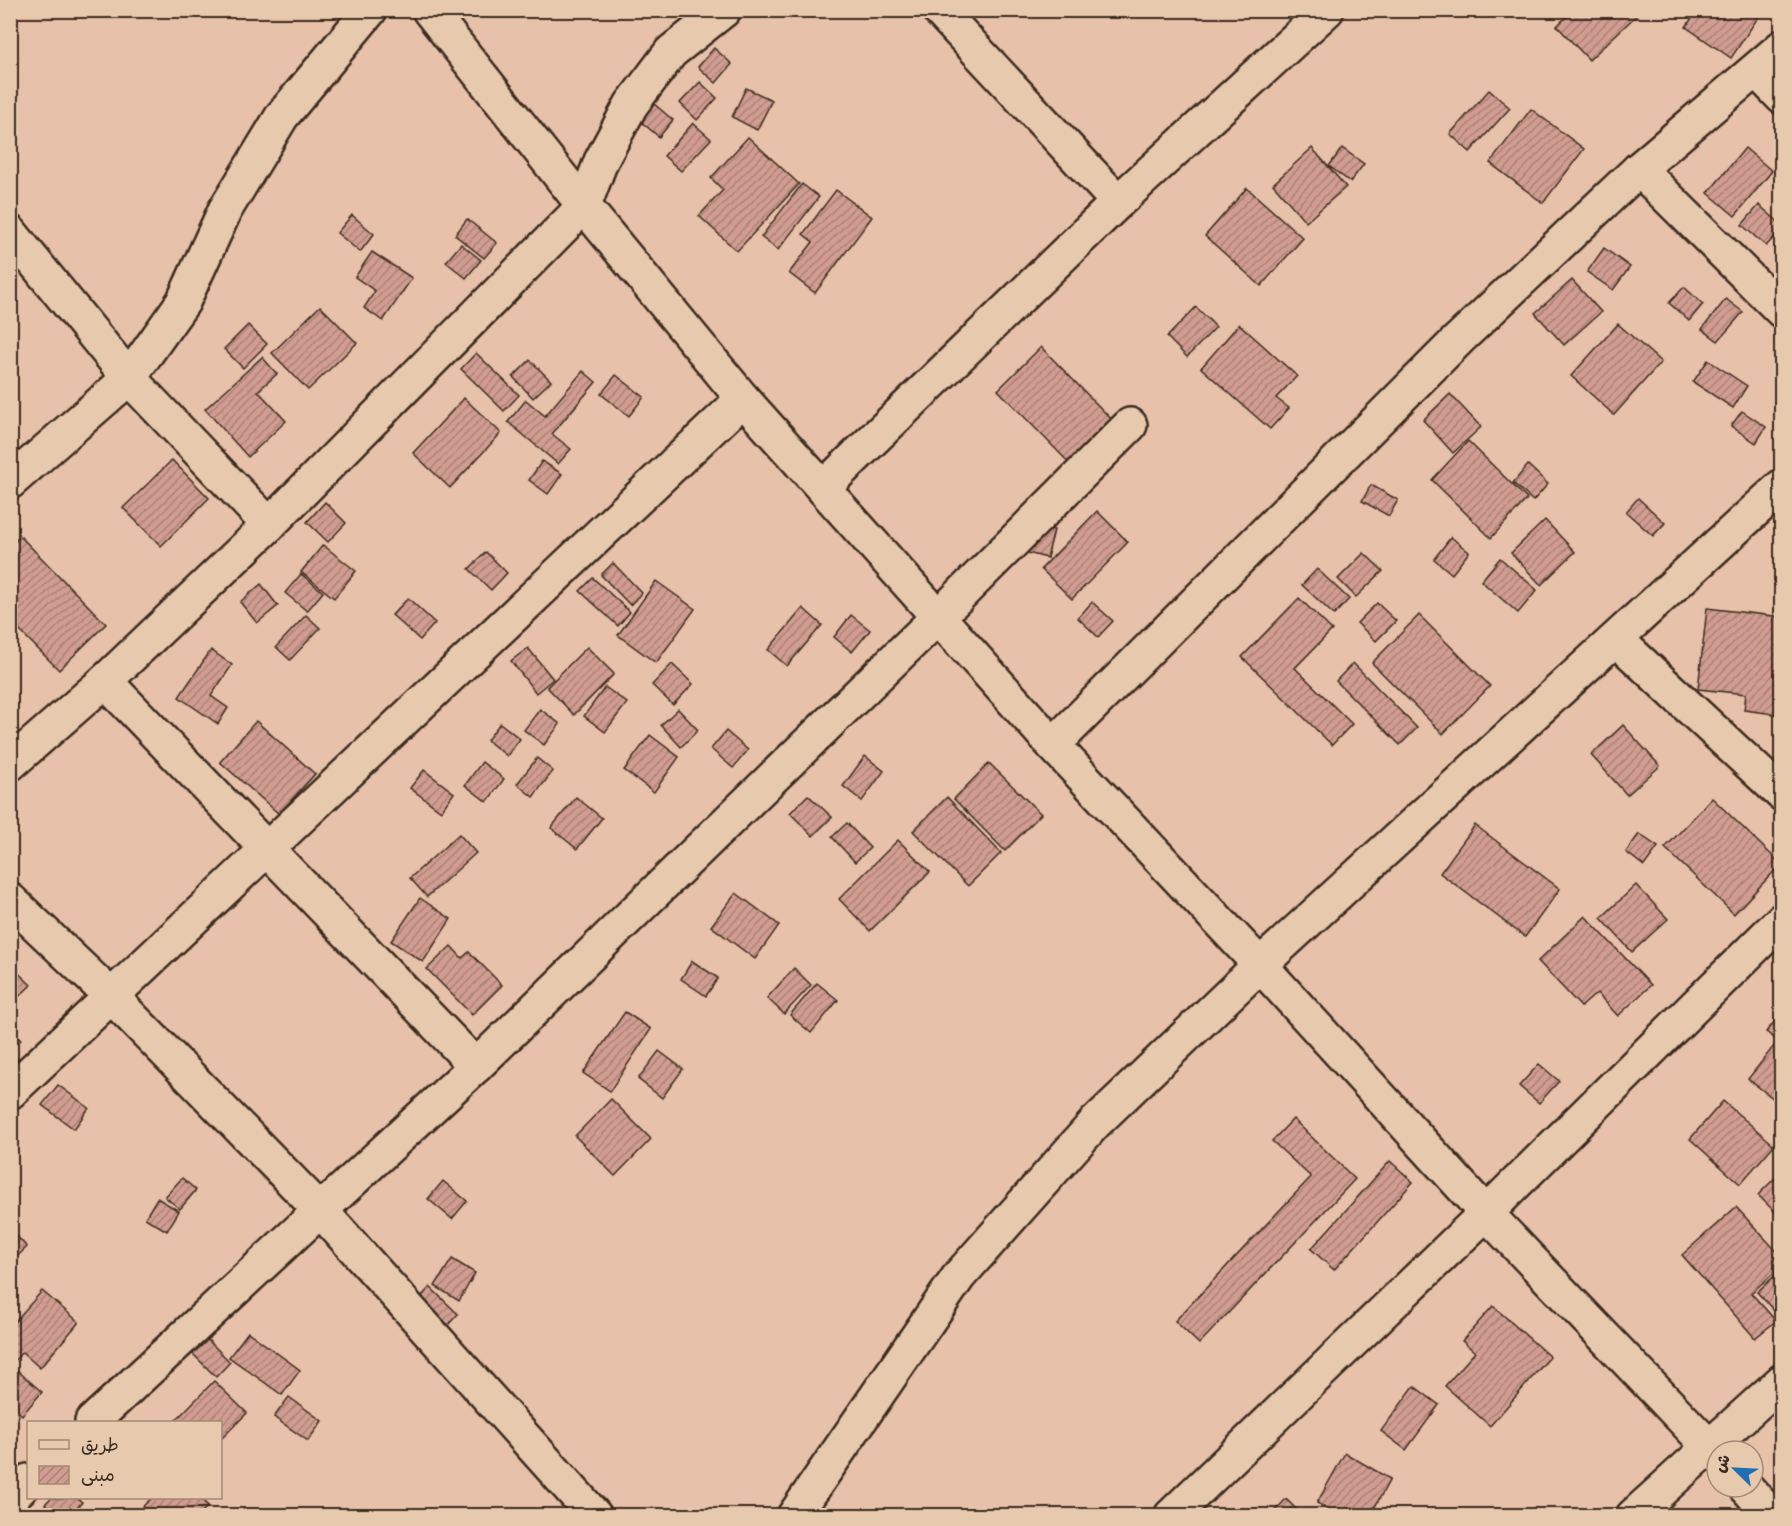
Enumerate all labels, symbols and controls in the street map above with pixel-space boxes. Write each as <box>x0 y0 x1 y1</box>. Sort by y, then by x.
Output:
legend <box>27 1421 222 1499</box>
text: طريق <box>81 1434 119 1456</box>
north arrow <box>1705 1439 1765 1499</box>
text: ش <box>1709 1451 1734 1475</box>
text: مبنى <box>81 1464 115 1486</box>

